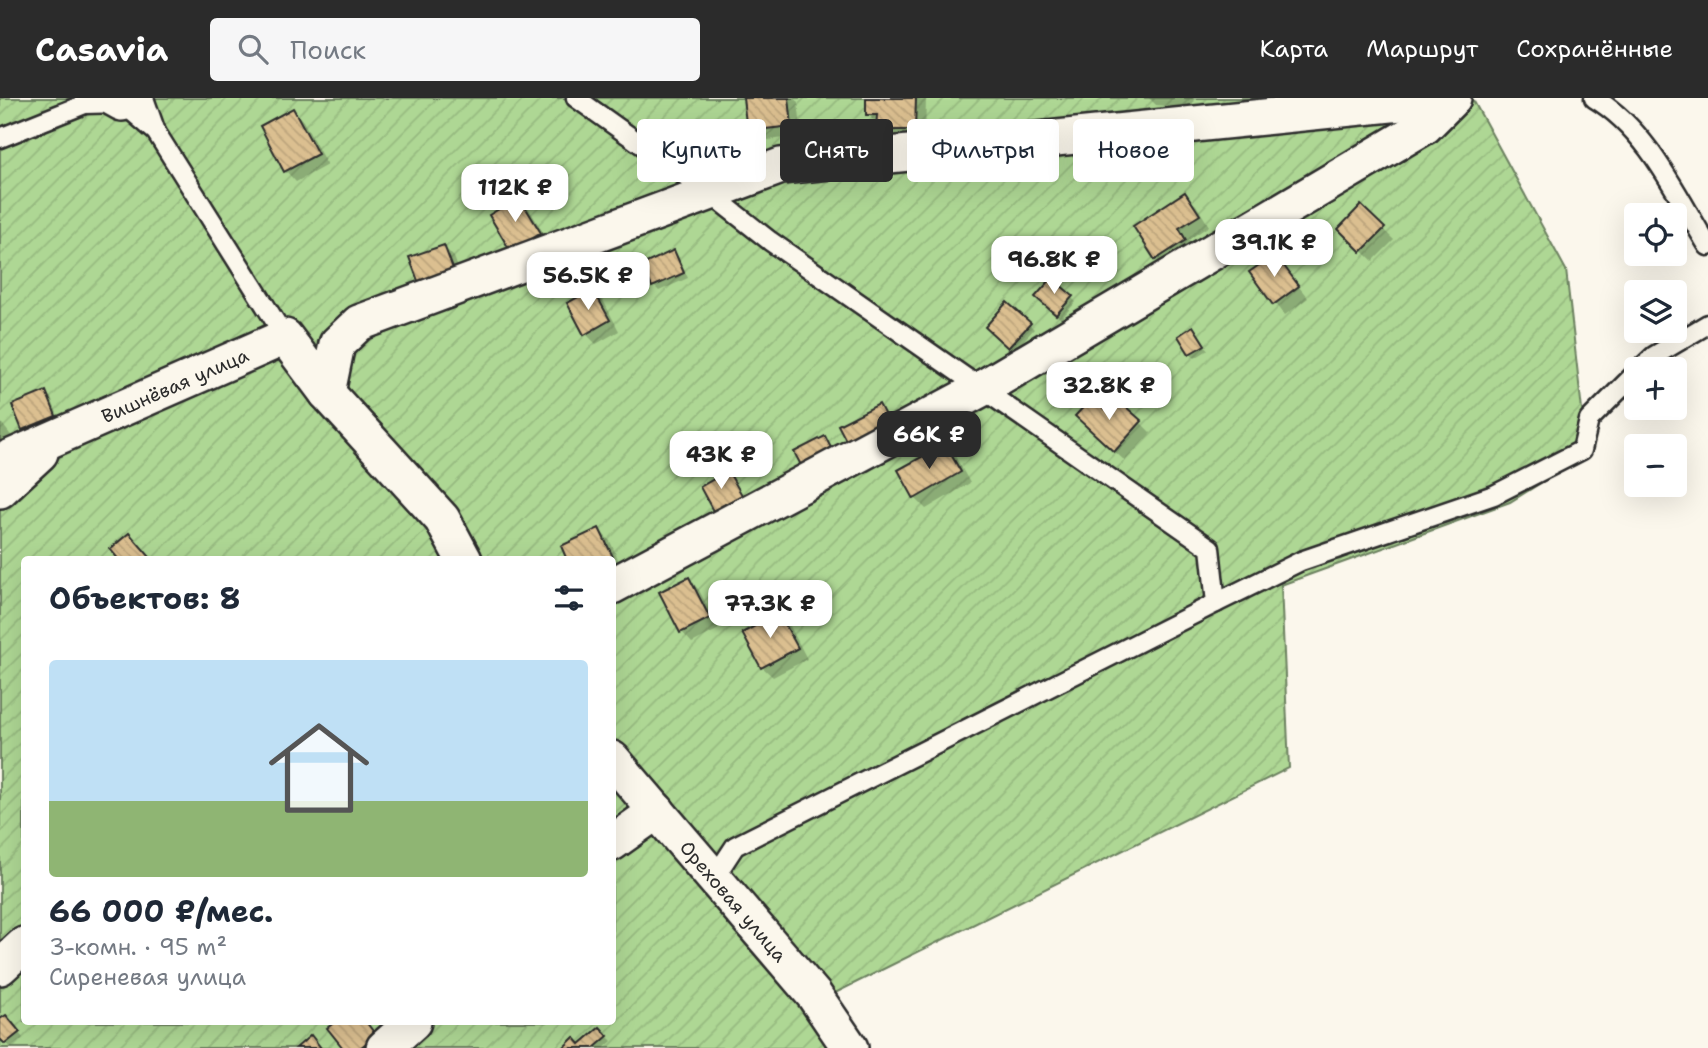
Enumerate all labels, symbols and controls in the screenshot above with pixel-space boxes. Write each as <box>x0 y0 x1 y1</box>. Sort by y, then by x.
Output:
search box <box>210 18 700 81</box>
text: Casavia <box>35 27 168 72</box>
icon: search <box>234 30 272 68</box>
text: Поиск <box>290 32 366 67</box>
text: Карта <box>1260 33 1328 65</box>
text: Маршрут <box>1366 33 1478 65</box>
text: Сохранённые <box>1516 33 1673 65</box>
chip: Купить <box>637 119 766 182</box>
chip: Снять <box>780 119 893 182</box>
chip: Фильтры <box>907 119 1059 182</box>
chip: Новое <box>1073 119 1194 182</box>
pin: 112K ₽ <box>458 164 572 224</box>
text: 112K ₽ <box>477 172 553 202</box>
map controls <box>1624 203 1687 497</box>
button: locate <box>1624 203 1687 266</box>
pin: 39.1K ₽ <box>1209 220 1339 279</box>
text: 39.1K ₽ <box>1231 227 1317 257</box>
pin: 96.8K ₽ <box>989 236 1119 296</box>
text: 96.8K ₽ <box>1007 244 1101 274</box>
pin: 56.5K ₽ <box>523 252 653 312</box>
text: 56.5K ₽ <box>543 260 633 290</box>
button: layers <box>1624 280 1687 343</box>
street label: Вишнёвая улица <box>98 342 253 429</box>
button: + <box>1624 357 1687 420</box>
pin: 32.8K ₽ <box>1044 362 1174 422</box>
text: 32.8K ₽ <box>1062 370 1156 400</box>
pin: 66K ₽ <box>880 412 978 471</box>
text: 66K ₽ <box>893 419 965 449</box>
pin: 43K ₽ <box>672 432 770 491</box>
button: − <box>1624 434 1687 497</box>
text: 43K ₽ <box>686 439 756 469</box>
text: Объектов: 8 <box>49 578 241 619</box>
icon: filters <box>550 579 588 617</box>
pin: 77.3K ₽ <box>705 580 835 640</box>
text: 77.3K ₽ <box>724 588 816 618</box>
icon: home <box>256 705 382 831</box>
street label: Ореховая улица <box>674 835 792 968</box>
text: 66 000 ₽/мес. <box>49 891 273 932</box>
text: 3-комн. · 95 m² <box>49 932 227 962</box>
text: Сиреневая улица <box>49 962 246 992</box>

